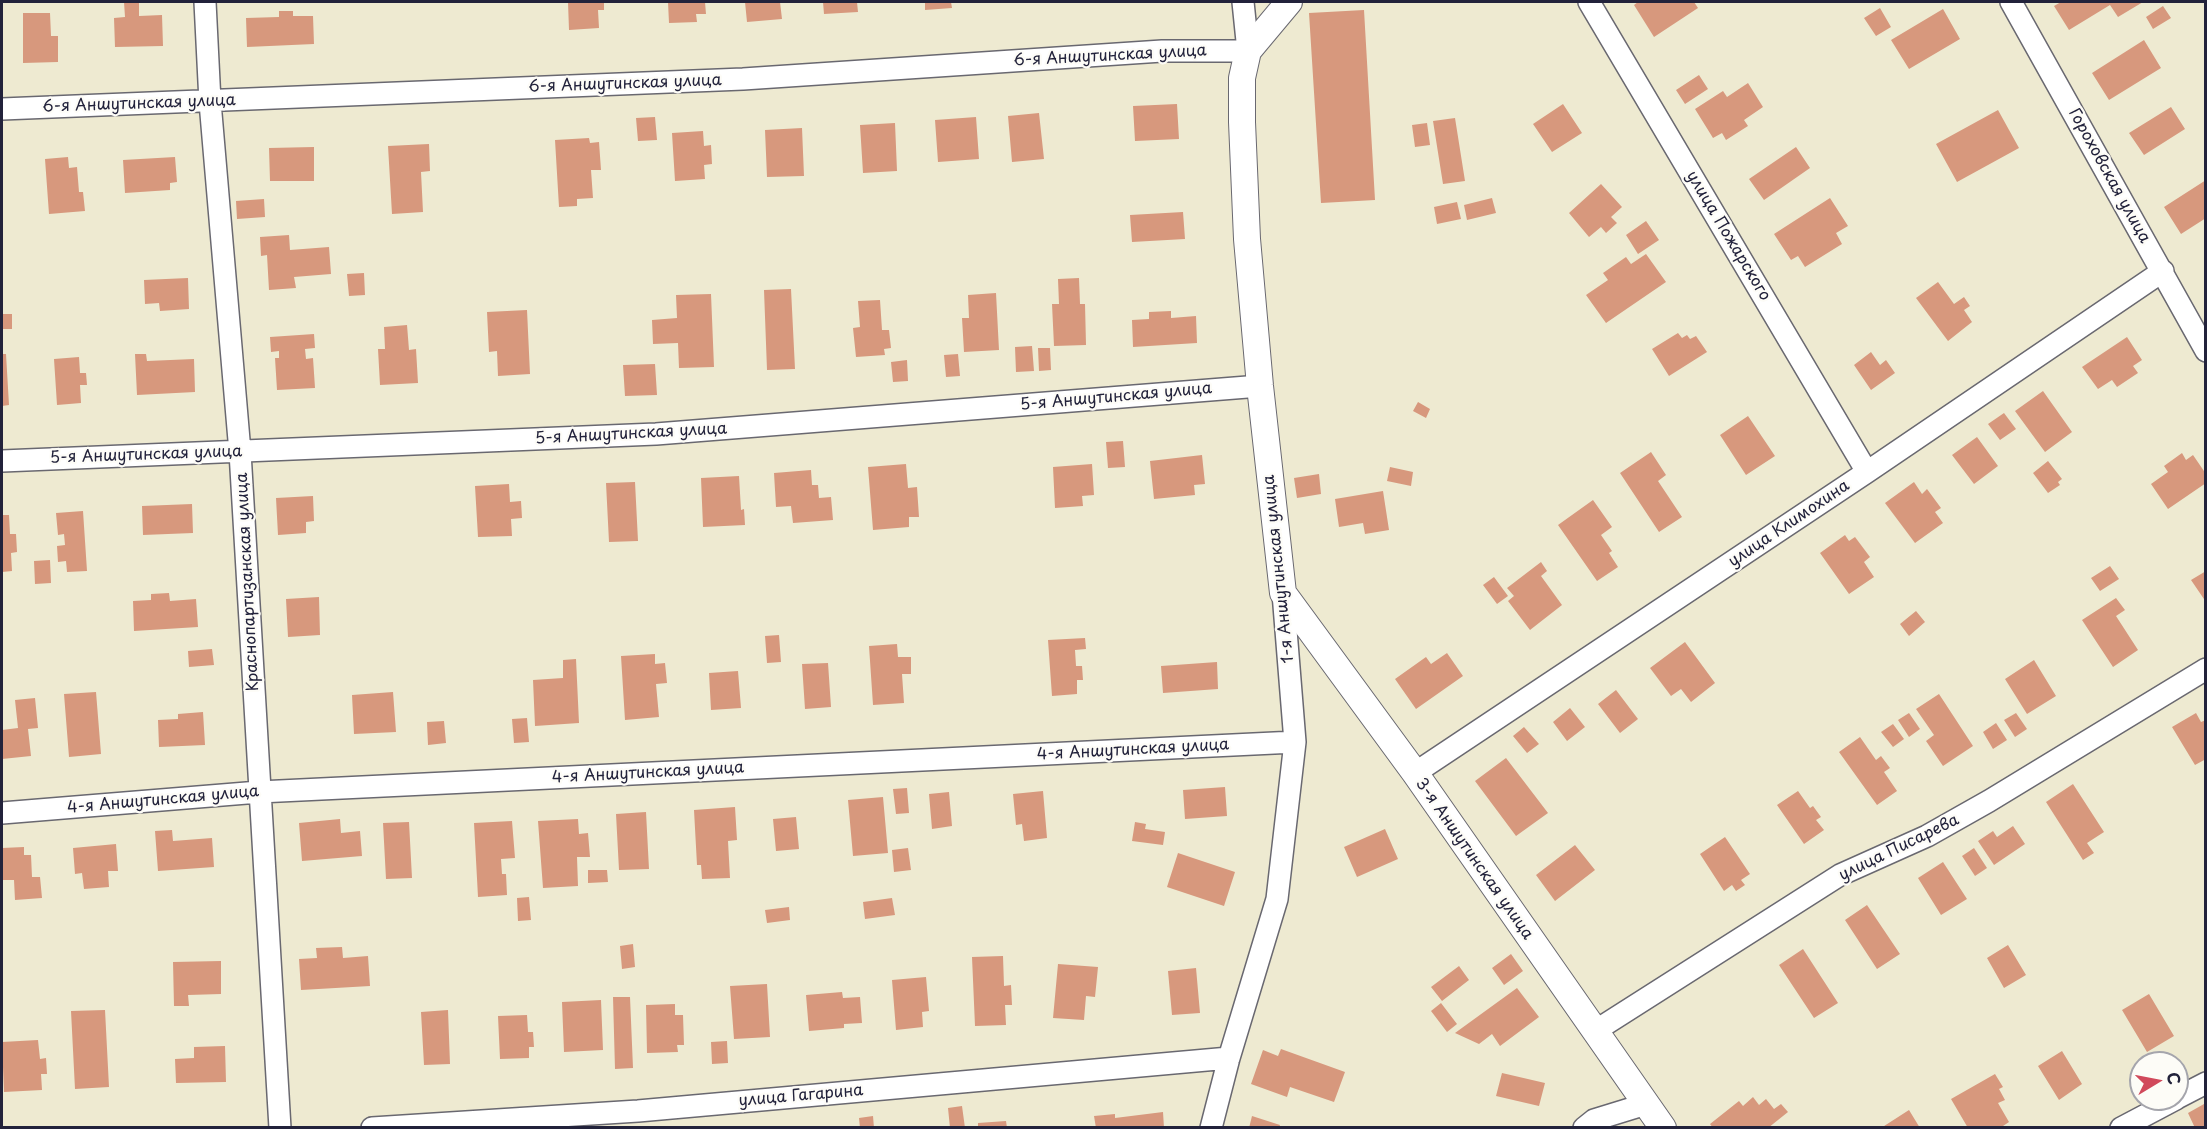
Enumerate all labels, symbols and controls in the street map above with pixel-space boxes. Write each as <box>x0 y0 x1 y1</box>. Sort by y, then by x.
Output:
street label: 6-я Аншутинская улица <box>1013 41 1207 71</box>
street label: 6-я Аншутинская улица <box>528 71 722 97</box>
street label: 6-я Аншутинская улица <box>42 91 236 117</box>
street label: Гороховская улица <box>2064 105 2154 247</box>
street label: улица Пожарского <box>1682 168 1774 304</box>
street label: 5-я Аншутинская улица <box>1019 379 1213 415</box>
street label: 5-я Аншутинская улица <box>534 419 728 449</box>
street label: 5-я Аншутинская улица <box>50 442 242 468</box>
street label: Краснопартизанская улица <box>233 472 263 692</box>
street label: 1-я Аншутинская улица <box>1260 474 1298 664</box>
street label: улица Климохина <box>1725 476 1853 572</box>
street label: 4-я Аншутинская улица <box>1036 735 1230 765</box>
street label: 4-я Аншутинская улица <box>551 758 745 788</box>
street label: 3-я Аншутинская улица <box>1411 775 1537 943</box>
street label: 4-я Аншутинская улица <box>66 782 260 818</box>
street label: улица Писарева <box>1836 811 1962 885</box>
north arrow <box>2129 1051 2189 1111</box>
text: С <box>2162 1070 2188 1086</box>
street label: улица Гагарина <box>738 1081 864 1111</box>

